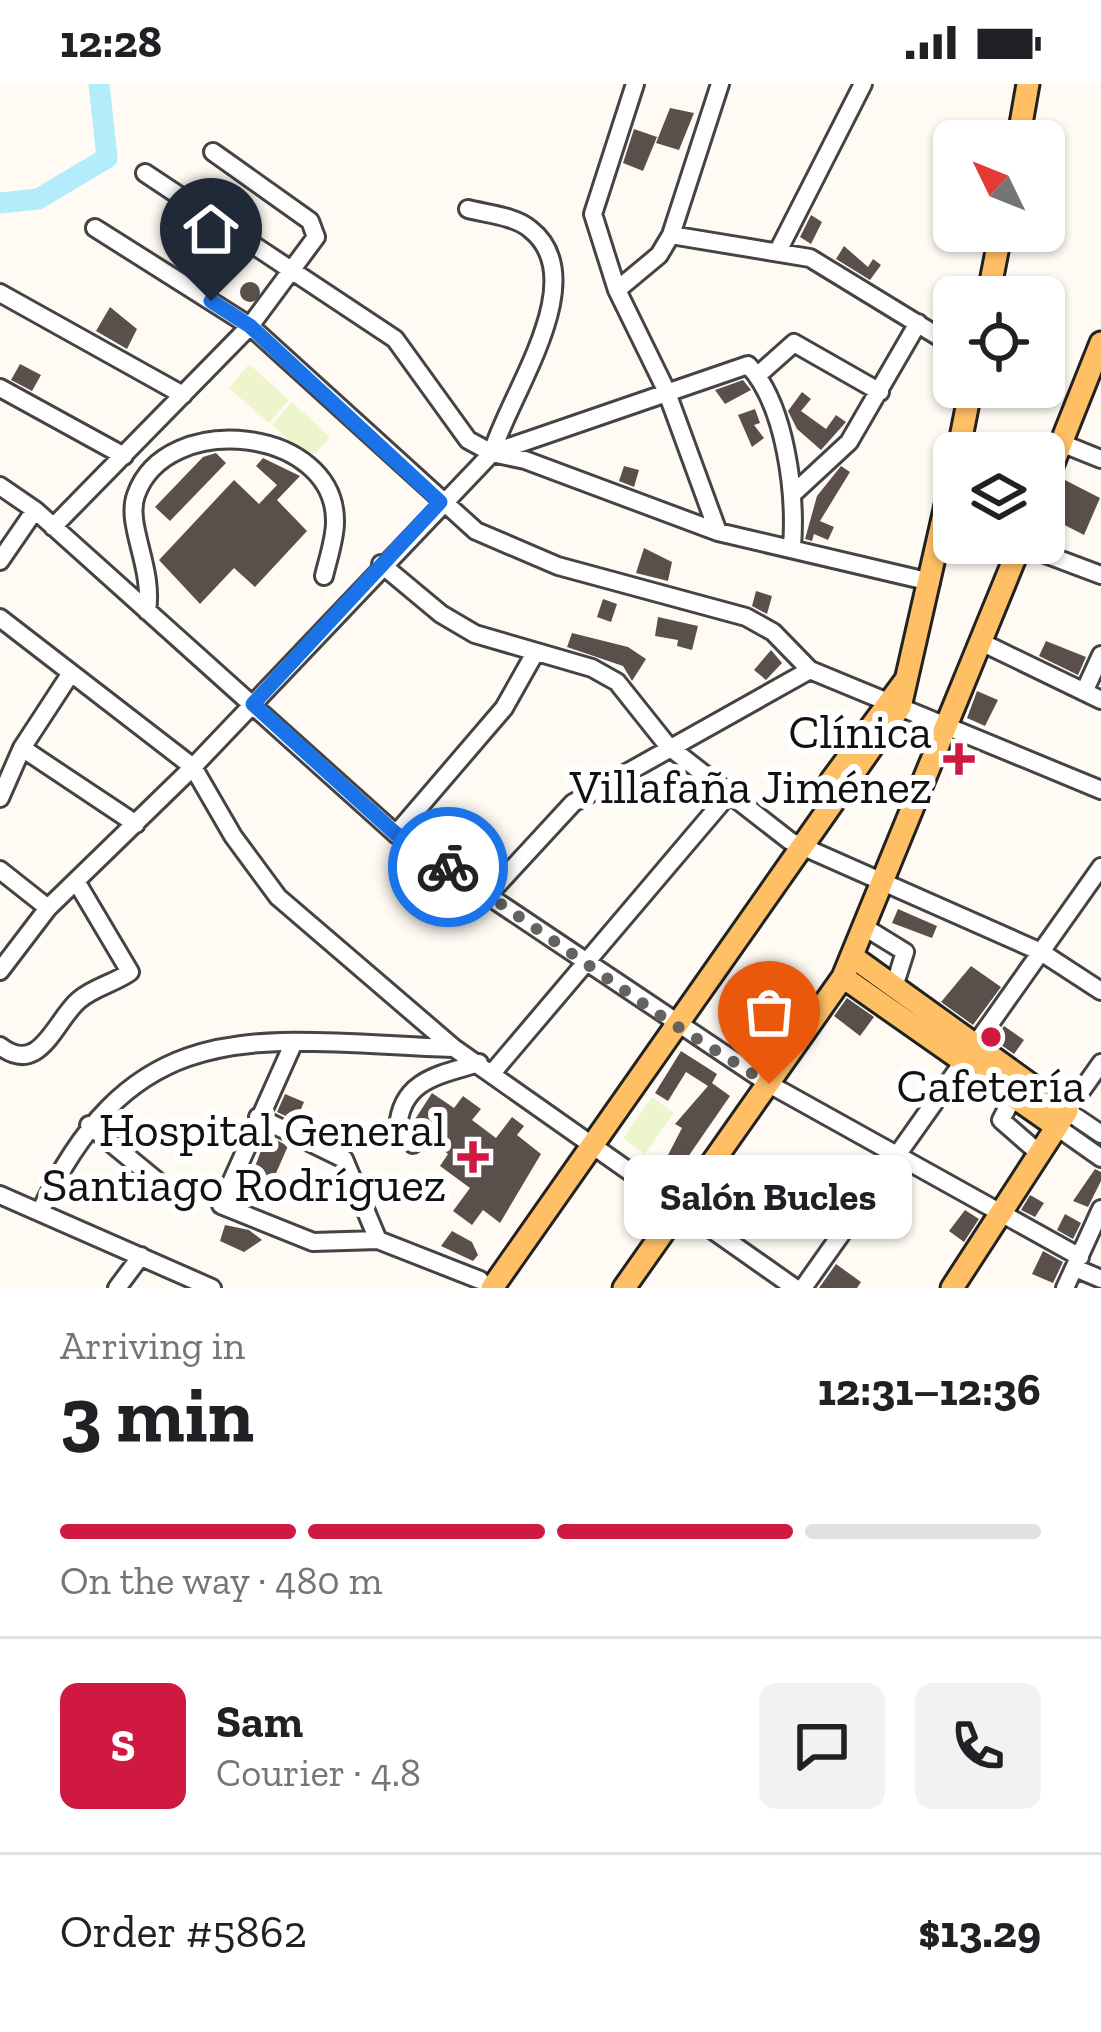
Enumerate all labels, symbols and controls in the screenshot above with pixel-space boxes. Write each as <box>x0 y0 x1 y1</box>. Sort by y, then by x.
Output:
text: 12:28 <box>60 15 162 69</box>
north arrow <box>933 120 1065 252</box>
map controls <box>933 120 1065 564</box>
pin <box>160 178 262 301</box>
icon: home <box>178 196 244 262</box>
button: locate <box>933 276 1065 408</box>
button: layers <box>933 432 1065 564</box>
place label: Clínica Villafaña Jiménez <box>569 703 932 815</box>
marker: Clínica Villafaña Jiménez <box>943 743 975 775</box>
courier <box>388 807 508 927</box>
icon: bike <box>415 834 481 900</box>
pin <box>718 961 820 1084</box>
icon: bag <box>736 979 802 1045</box>
marker: Cafetería <box>978 1024 1004 1050</box>
place label: Cafetería <box>897 1057 1085 1114</box>
place label: Hospital General Santiago Rodríguez <box>42 1101 446 1213</box>
marker: Hospital General Santiago Rodríguez <box>457 1141 489 1173</box>
callout: Salón Bucles <box>625 1156 913 1240</box>
text: Salón Bucles <box>660 1173 876 1220</box>
text: Arriving in <box>60 1322 245 1369</box>
text: 12:31–12:36 <box>818 1363 1041 1417</box>
text: 3 min <box>60 1367 254 1461</box>
text: On the way · 480 m <box>60 1557 382 1604</box>
button: chat <box>759 1683 885 1809</box>
button: phone <box>915 1683 1041 1809</box>
text: Sam <box>216 1695 303 1749</box>
text: S <box>110 1719 136 1773</box>
text: Courier · 4.8 <box>216 1749 421 1796</box>
text: Order #5862 <box>60 1905 307 1959</box>
text: $13.29 <box>918 1905 1041 1959</box>

